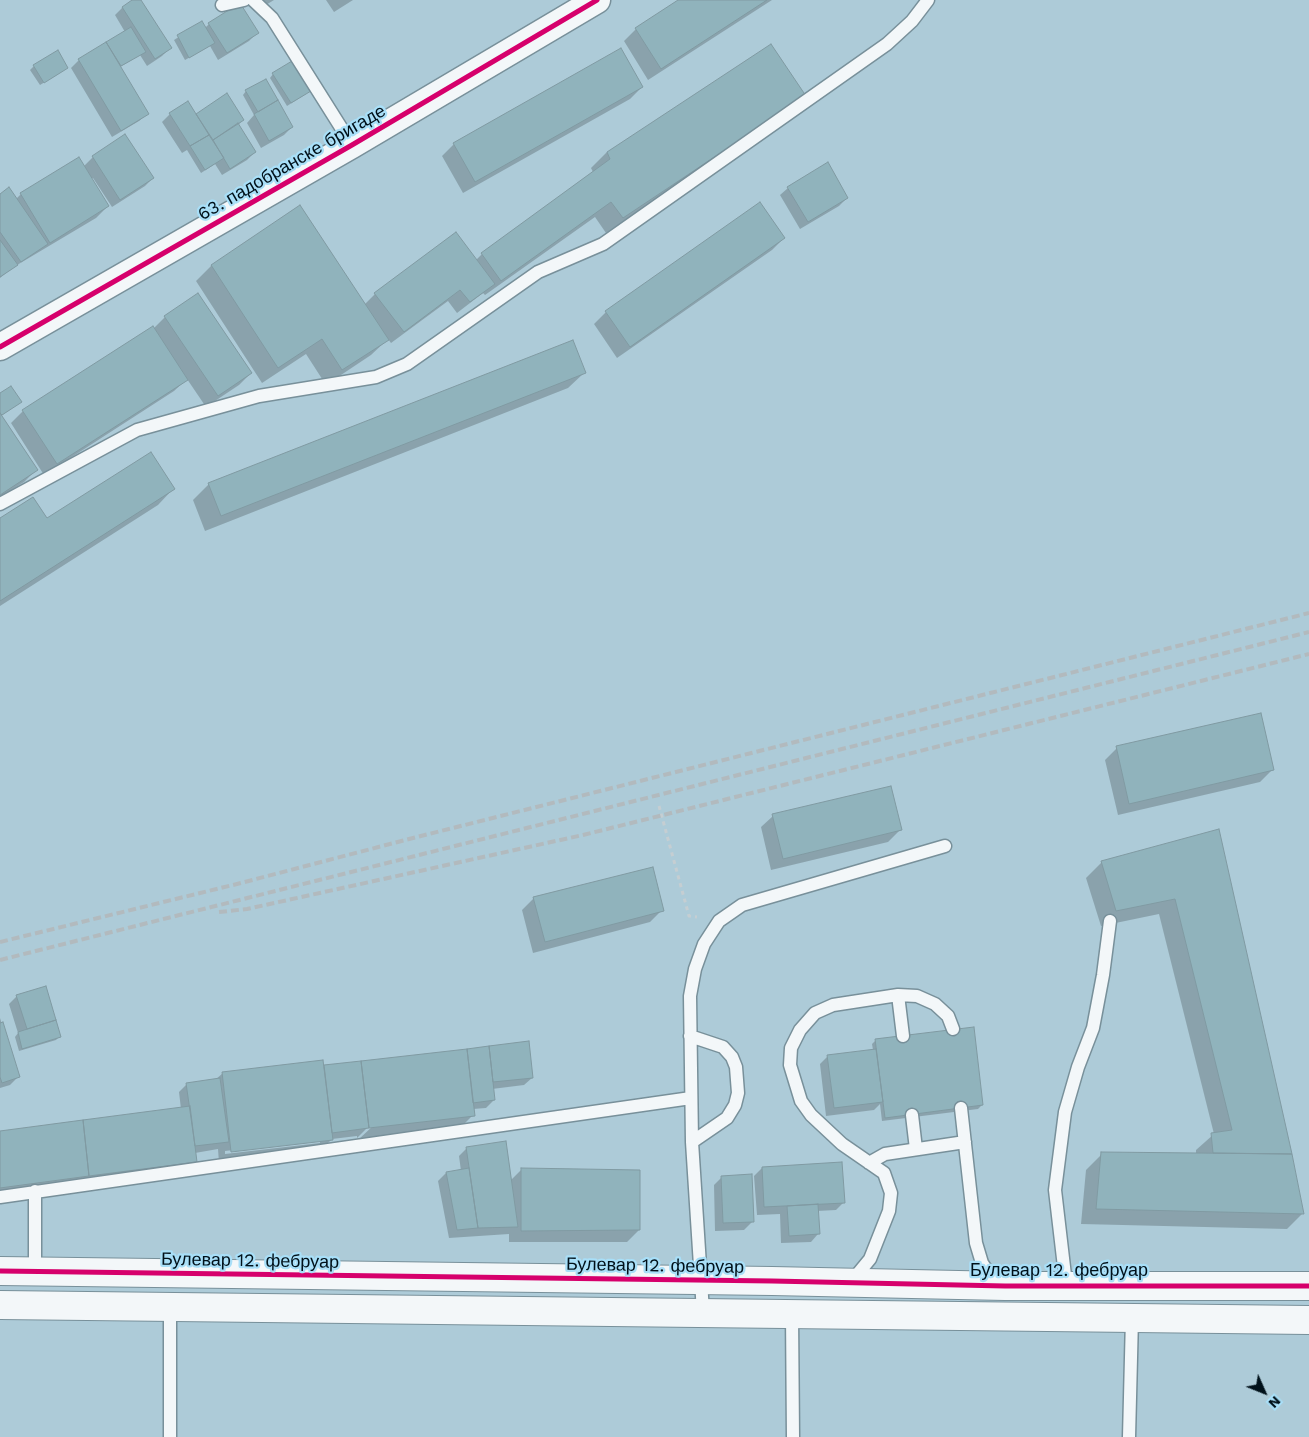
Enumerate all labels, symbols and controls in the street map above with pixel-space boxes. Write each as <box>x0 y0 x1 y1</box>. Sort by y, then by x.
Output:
street label: 63. падобранске бригаде <box>194 100 390 226</box>
street label: Булевар 12. фебруар <box>161 1249 339 1273</box>
street label: Булевар 12. фебруар <box>566 1254 744 1278</box>
street label: Булевар 12. фебруар <box>970 1260 1148 1282</box>
north arrow <box>1239 1367 1289 1417</box>
text: N <box>1265 1393 1284 1412</box>

